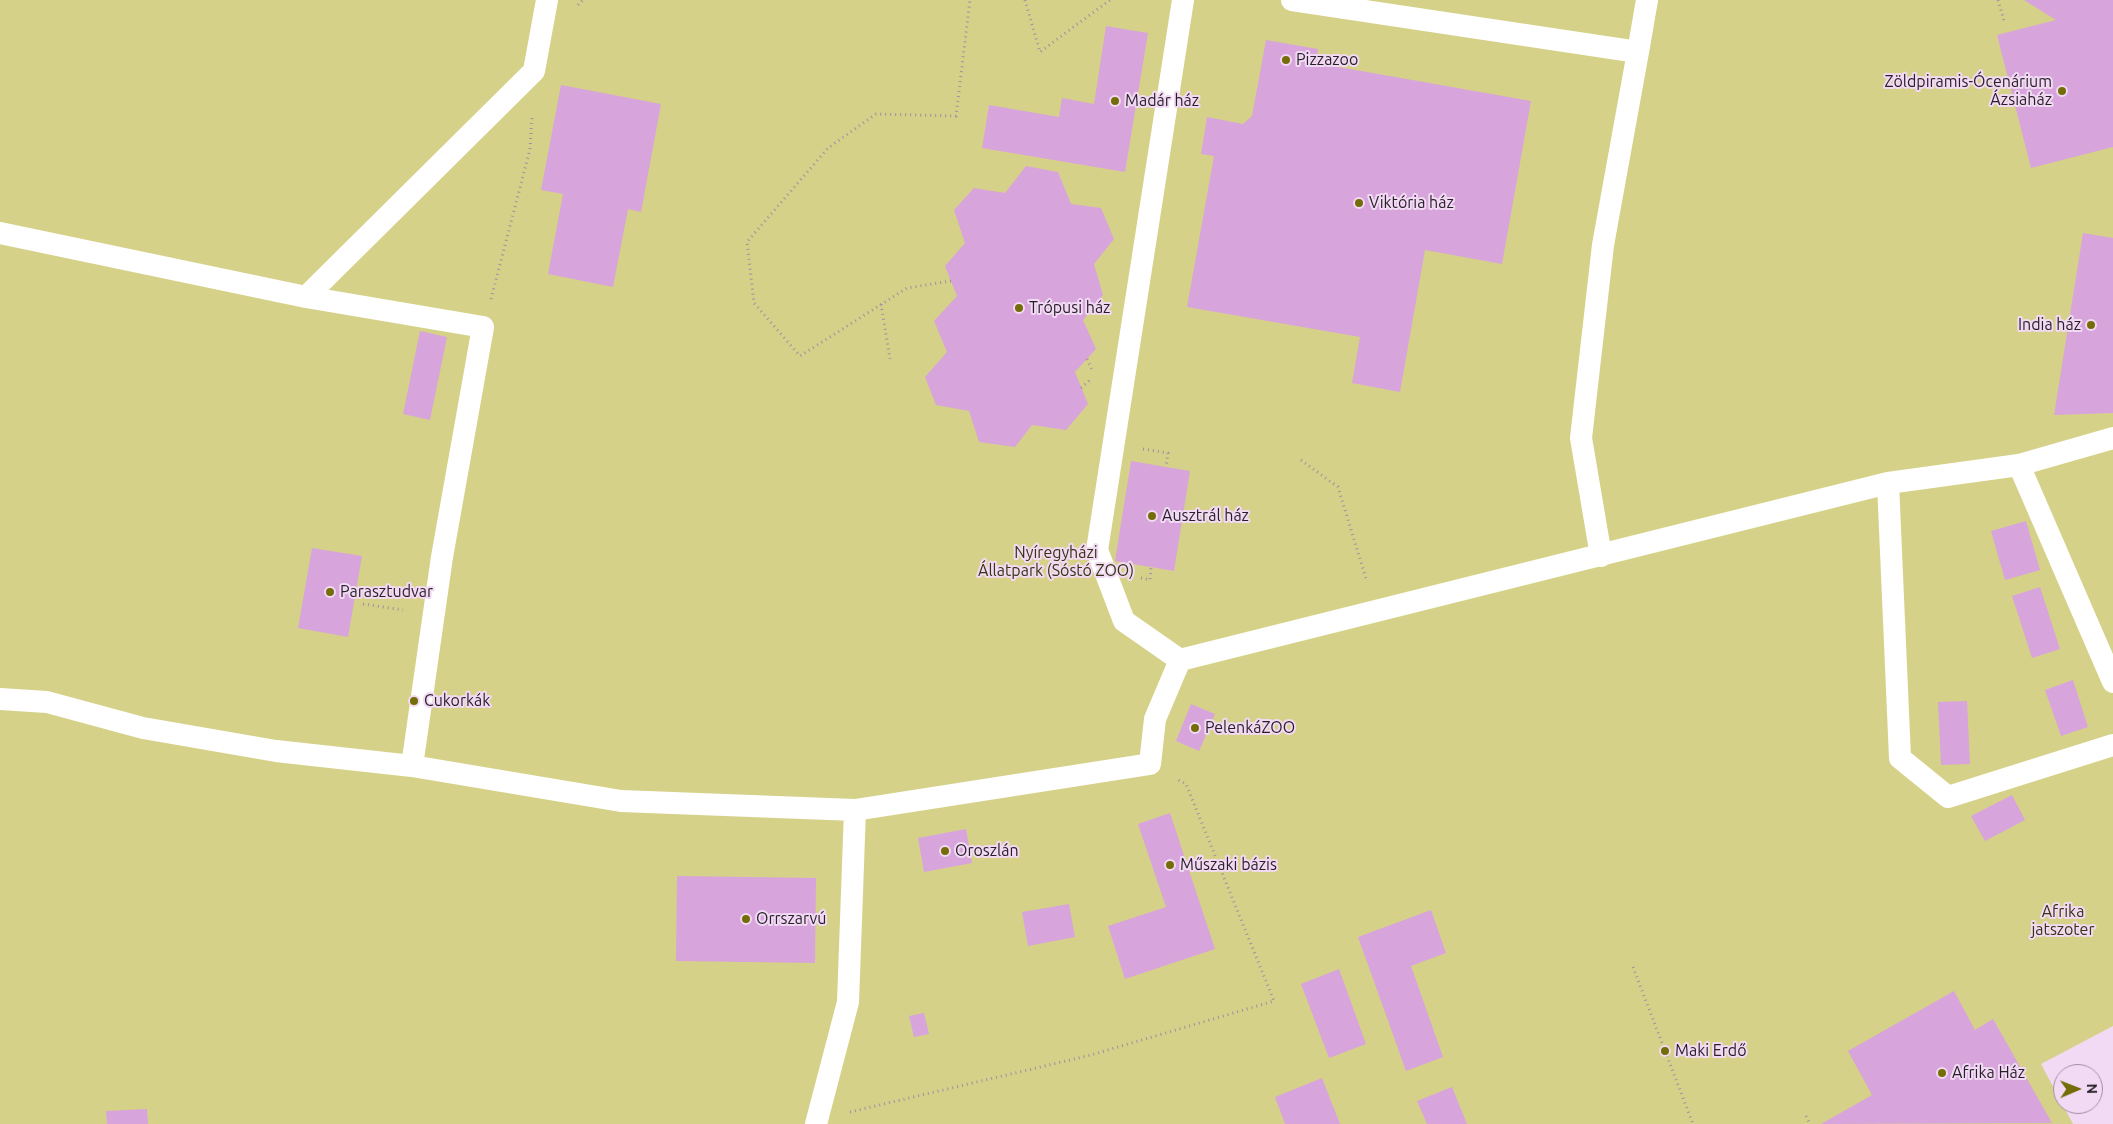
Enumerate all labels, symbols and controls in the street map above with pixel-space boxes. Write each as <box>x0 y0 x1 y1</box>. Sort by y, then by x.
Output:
place label: Pizzazoo <box>1296 50 1358 70</box>
marker: Pizzazoo <box>1280 54 1292 66</box>
place label: Zöldpiramis-Ócenárium Ázsiaház <box>1884 72 2052 110</box>
marker: Zöldpiramis-Ócenárium Ázsiaház <box>2056 85 2068 97</box>
place label: Madár ház <box>1125 91 1199 111</box>
marker: Madár ház <box>1109 95 1121 107</box>
place label: Viktória ház <box>1369 193 1454 213</box>
marker: Viktória ház <box>1353 197 1365 209</box>
place label: Trópusi ház <box>1029 298 1110 318</box>
marker: Trópusi ház <box>1013 302 1025 314</box>
place label: India ház <box>2018 315 2081 335</box>
marker: India ház <box>2085 319 2097 331</box>
place label: Ausztrál ház <box>1162 506 1249 526</box>
marker: Ausztrál ház <box>1146 510 1158 522</box>
park label: Nyíregyházi Állatpark (Sóstó ZOO) <box>978 543 1134 581</box>
place label: Parasztudvar <box>340 582 433 602</box>
marker: Parasztudvar <box>324 586 336 598</box>
place label: Cukorkák <box>424 691 490 711</box>
marker: Cukorkák <box>408 695 420 707</box>
place label: PelenkáZOO <box>1205 718 1295 738</box>
marker: PelenkáZOO <box>1189 722 1201 734</box>
place label: Oroszlán <box>955 841 1019 861</box>
marker: Oroszlán <box>939 845 951 857</box>
place label: Műszaki bázis <box>1180 855 1277 875</box>
marker: Műszaki bázis <box>1164 859 1176 871</box>
park label: Afrika jatszoter <box>2031 902 2095 940</box>
place label: Orrszarvú <box>756 909 826 929</box>
marker: Orrszarvú <box>740 913 752 925</box>
place label: Maki Erdő <box>1675 1041 1747 1061</box>
marker: Maki Erdő <box>1659 1045 1671 1057</box>
place label: Afrika Ház <box>1952 1063 2025 1083</box>
north arrow <box>2053 1064 2103 1114</box>
marker: Afrika Ház <box>1936 1067 1948 1079</box>
text: N <box>2084 1083 2100 1094</box>

